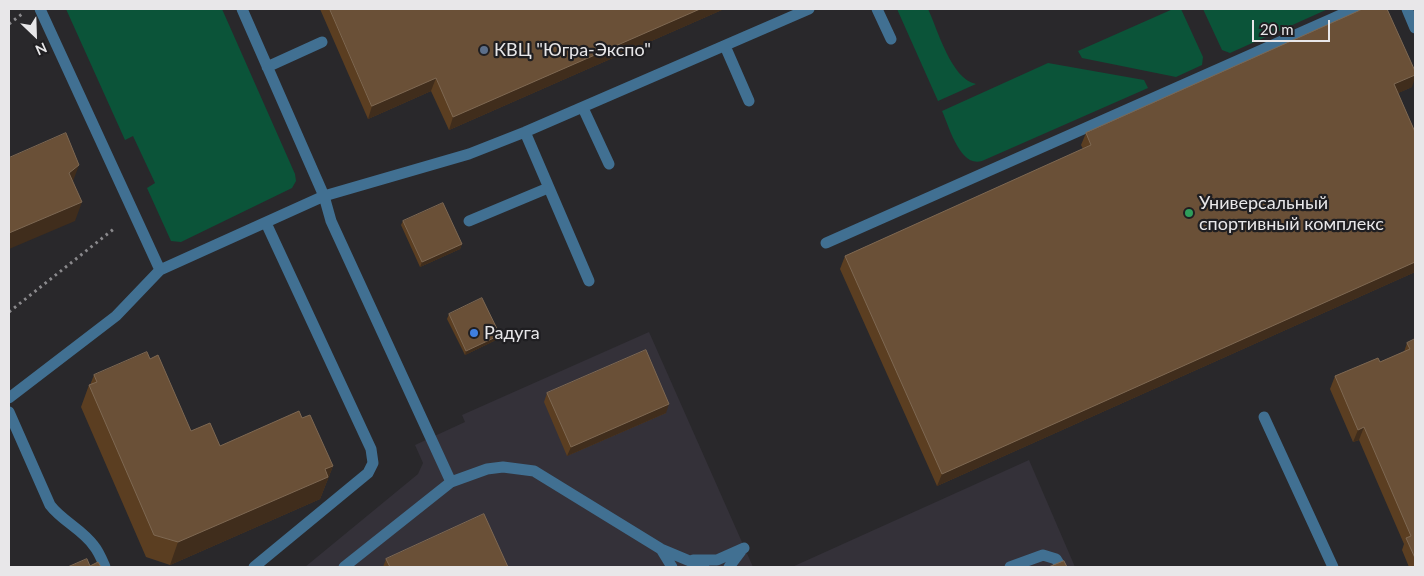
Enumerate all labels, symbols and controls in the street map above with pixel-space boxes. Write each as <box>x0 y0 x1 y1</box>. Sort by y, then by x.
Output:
north arrow <box>10 10 60 60</box>
scale bar <box>1254 10 1332 42</box>
text: 20 m <box>1260 20 1294 38</box>
text: N <box>33 39 50 59</box>
place label: КВЦ "Югра-Экспо" <box>494 39 651 61</box>
marker: КВЦ "Югра-Экспо" <box>478 44 490 56</box>
place label: Универсальный спортивный комплекс <box>1199 192 1384 234</box>
marker: Универсальный спортивный комплекс <box>1183 207 1195 219</box>
place label: Радуга <box>484 322 540 344</box>
marker: Радуга <box>468 327 480 339</box>

